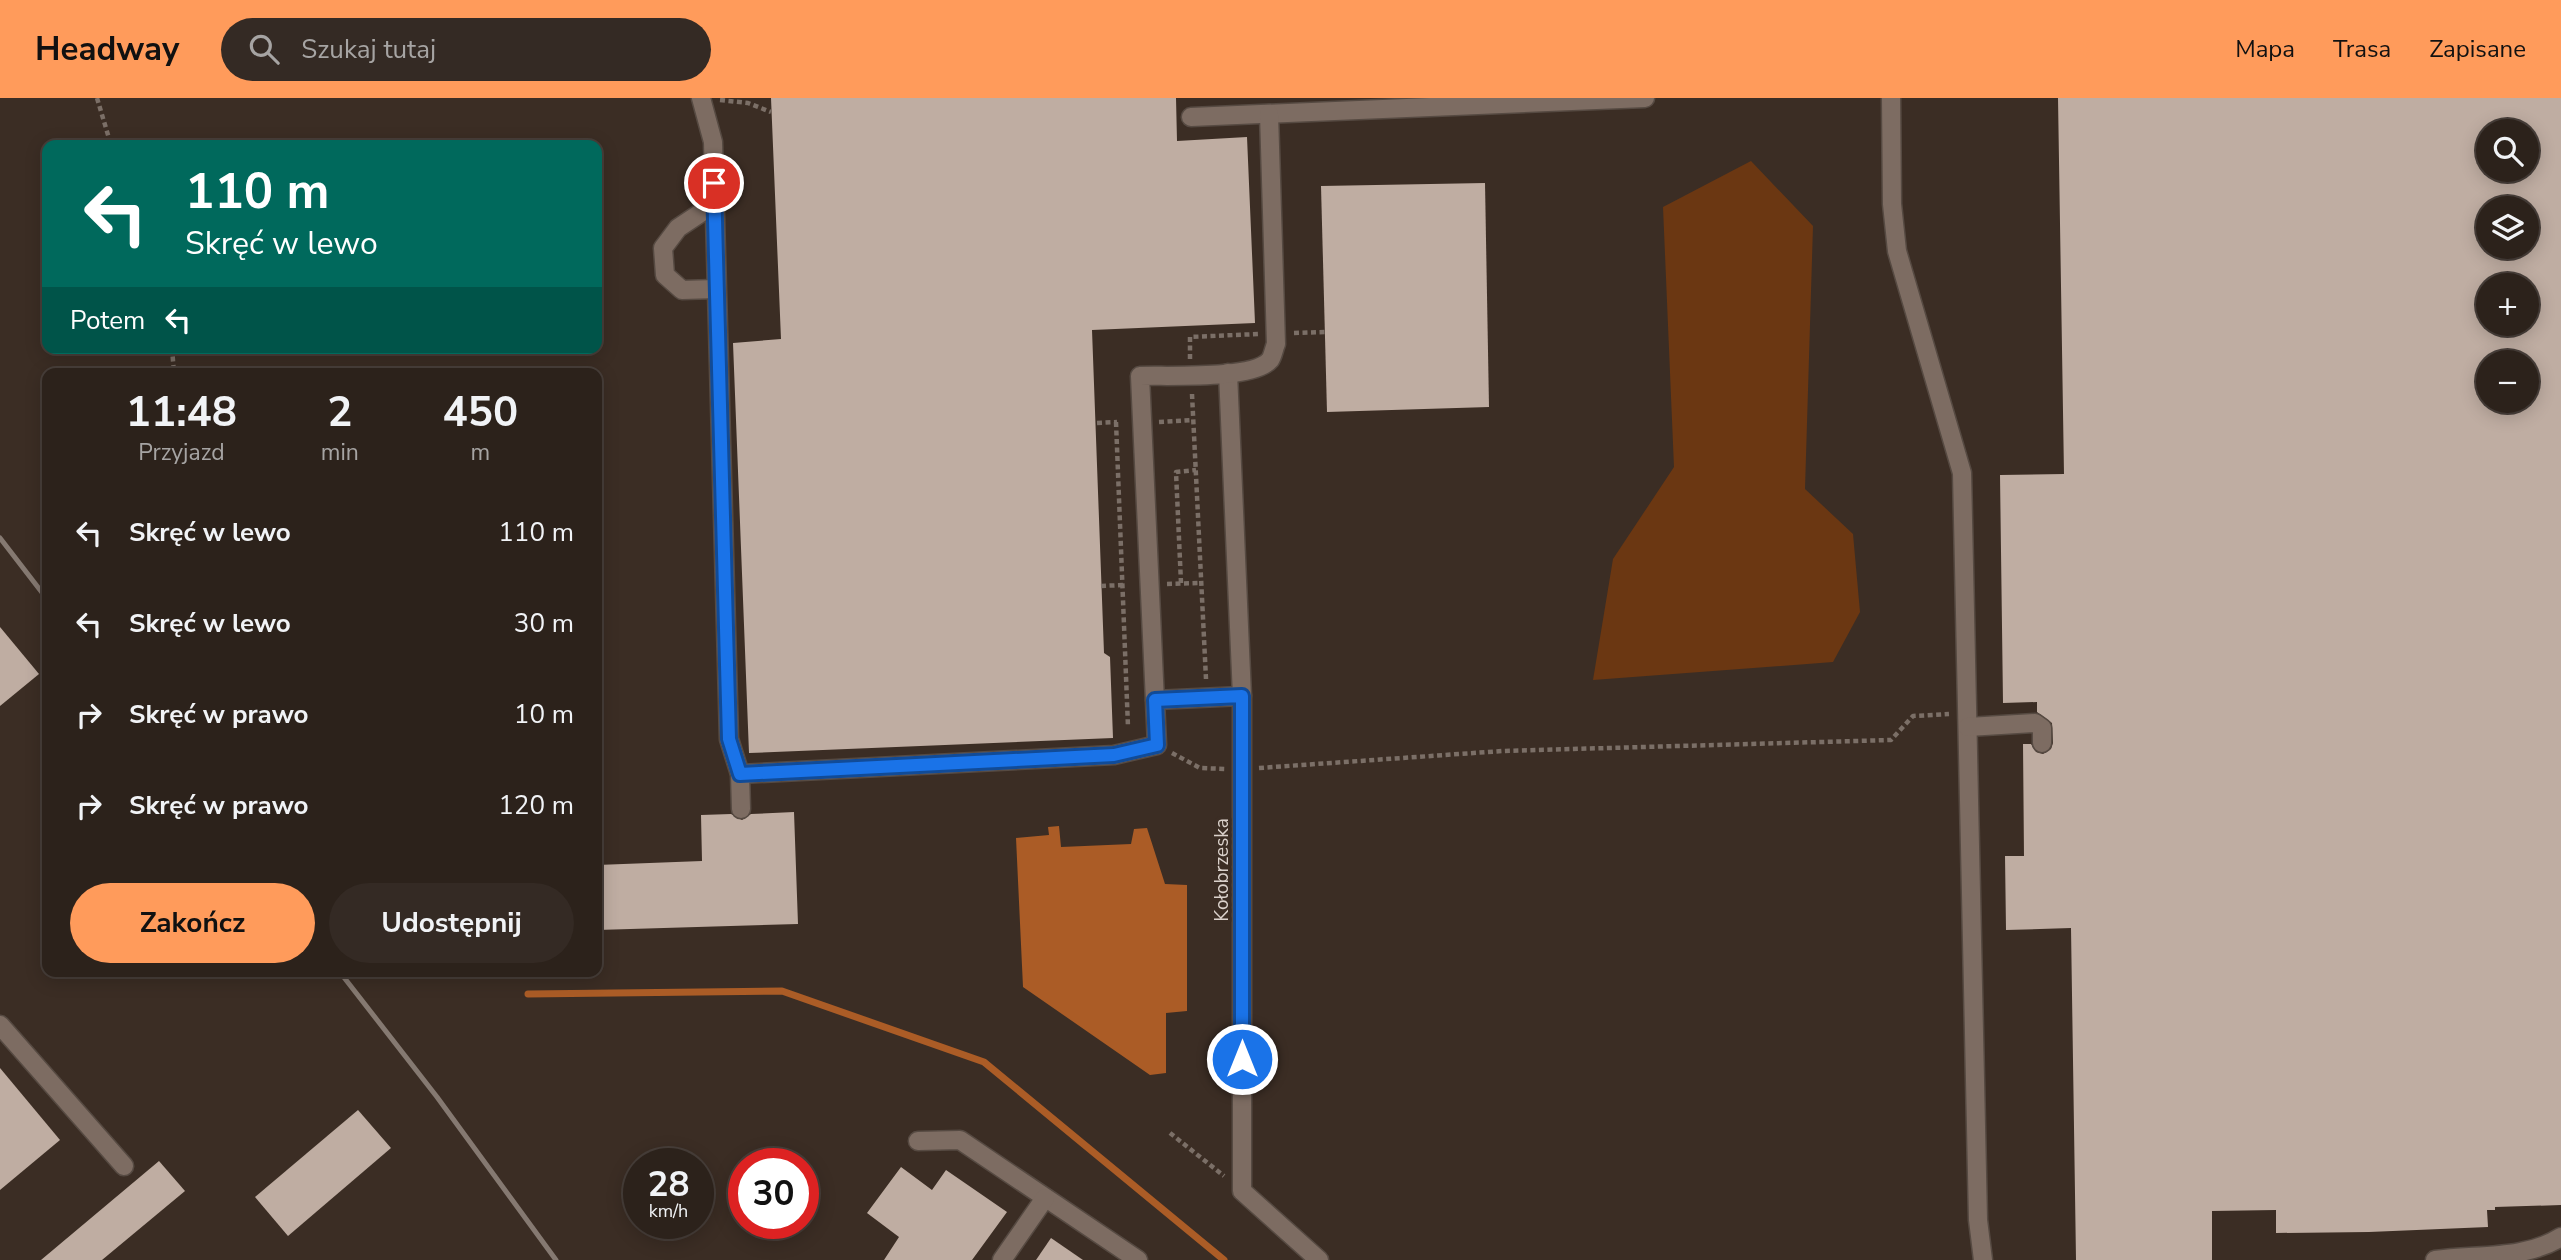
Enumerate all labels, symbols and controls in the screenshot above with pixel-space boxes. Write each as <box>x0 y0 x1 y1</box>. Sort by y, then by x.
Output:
search box <box>221 18 711 81</box>
text: Headway <box>35 27 179 72</box>
icon: search <box>245 30 283 68</box>
text: Szukaj tutaj <box>301 32 436 67</box>
text: Mapa <box>2235 33 2295 65</box>
text: Trasa <box>2333 33 2391 65</box>
text: Zapisane <box>2429 33 2526 65</box>
map controls <box>2476 119 2539 413</box>
button: search <box>2476 119 2539 182</box>
pin <box>684 153 744 213</box>
text: 110 m <box>185 158 329 225</box>
icon: arrive <box>695 164 733 202</box>
icon: left <box>70 168 161 259</box>
button: layers <box>2476 196 2539 259</box>
text: Skręć w lewo <box>185 222 378 265</box>
button: + <box>2476 273 2539 336</box>
icon: left <box>159 301 197 339</box>
text: Potem <box>70 303 145 338</box>
button: − <box>2476 350 2539 413</box>
text: 11:48 <box>126 384 237 441</box>
text: 2 <box>327 384 352 441</box>
text: 450 <box>443 384 518 441</box>
text: Przyjazd <box>138 437 225 468</box>
text: min <box>321 437 359 468</box>
text: m <box>471 437 490 468</box>
icon: left <box>70 514 108 552</box>
text: Skręć w lewo <box>129 515 291 550</box>
text: 110 m <box>498 515 574 550</box>
icon: left <box>70 605 108 643</box>
text: Skręć w lewo <box>129 606 291 641</box>
text: 30 m <box>514 606 574 641</box>
icon: right <box>70 696 108 734</box>
text: Skręć w prawo <box>129 697 309 732</box>
text: 10 m <box>514 697 574 732</box>
icon: right <box>70 787 108 825</box>
text: Skręć w prawo <box>129 788 309 823</box>
text: 120 m <box>498 788 574 823</box>
street label: Kołobrzeska <box>1209 818 1235 922</box>
button: Zakończ <box>70 883 315 963</box>
button: Udostępnij <box>329 883 574 963</box>
position arrow <box>1205 1022 1279 1096</box>
speed limit sign: 30 <box>728 1148 819 1239</box>
text: 28 <box>647 1161 690 1208</box>
text: km/h <box>649 1199 688 1223</box>

